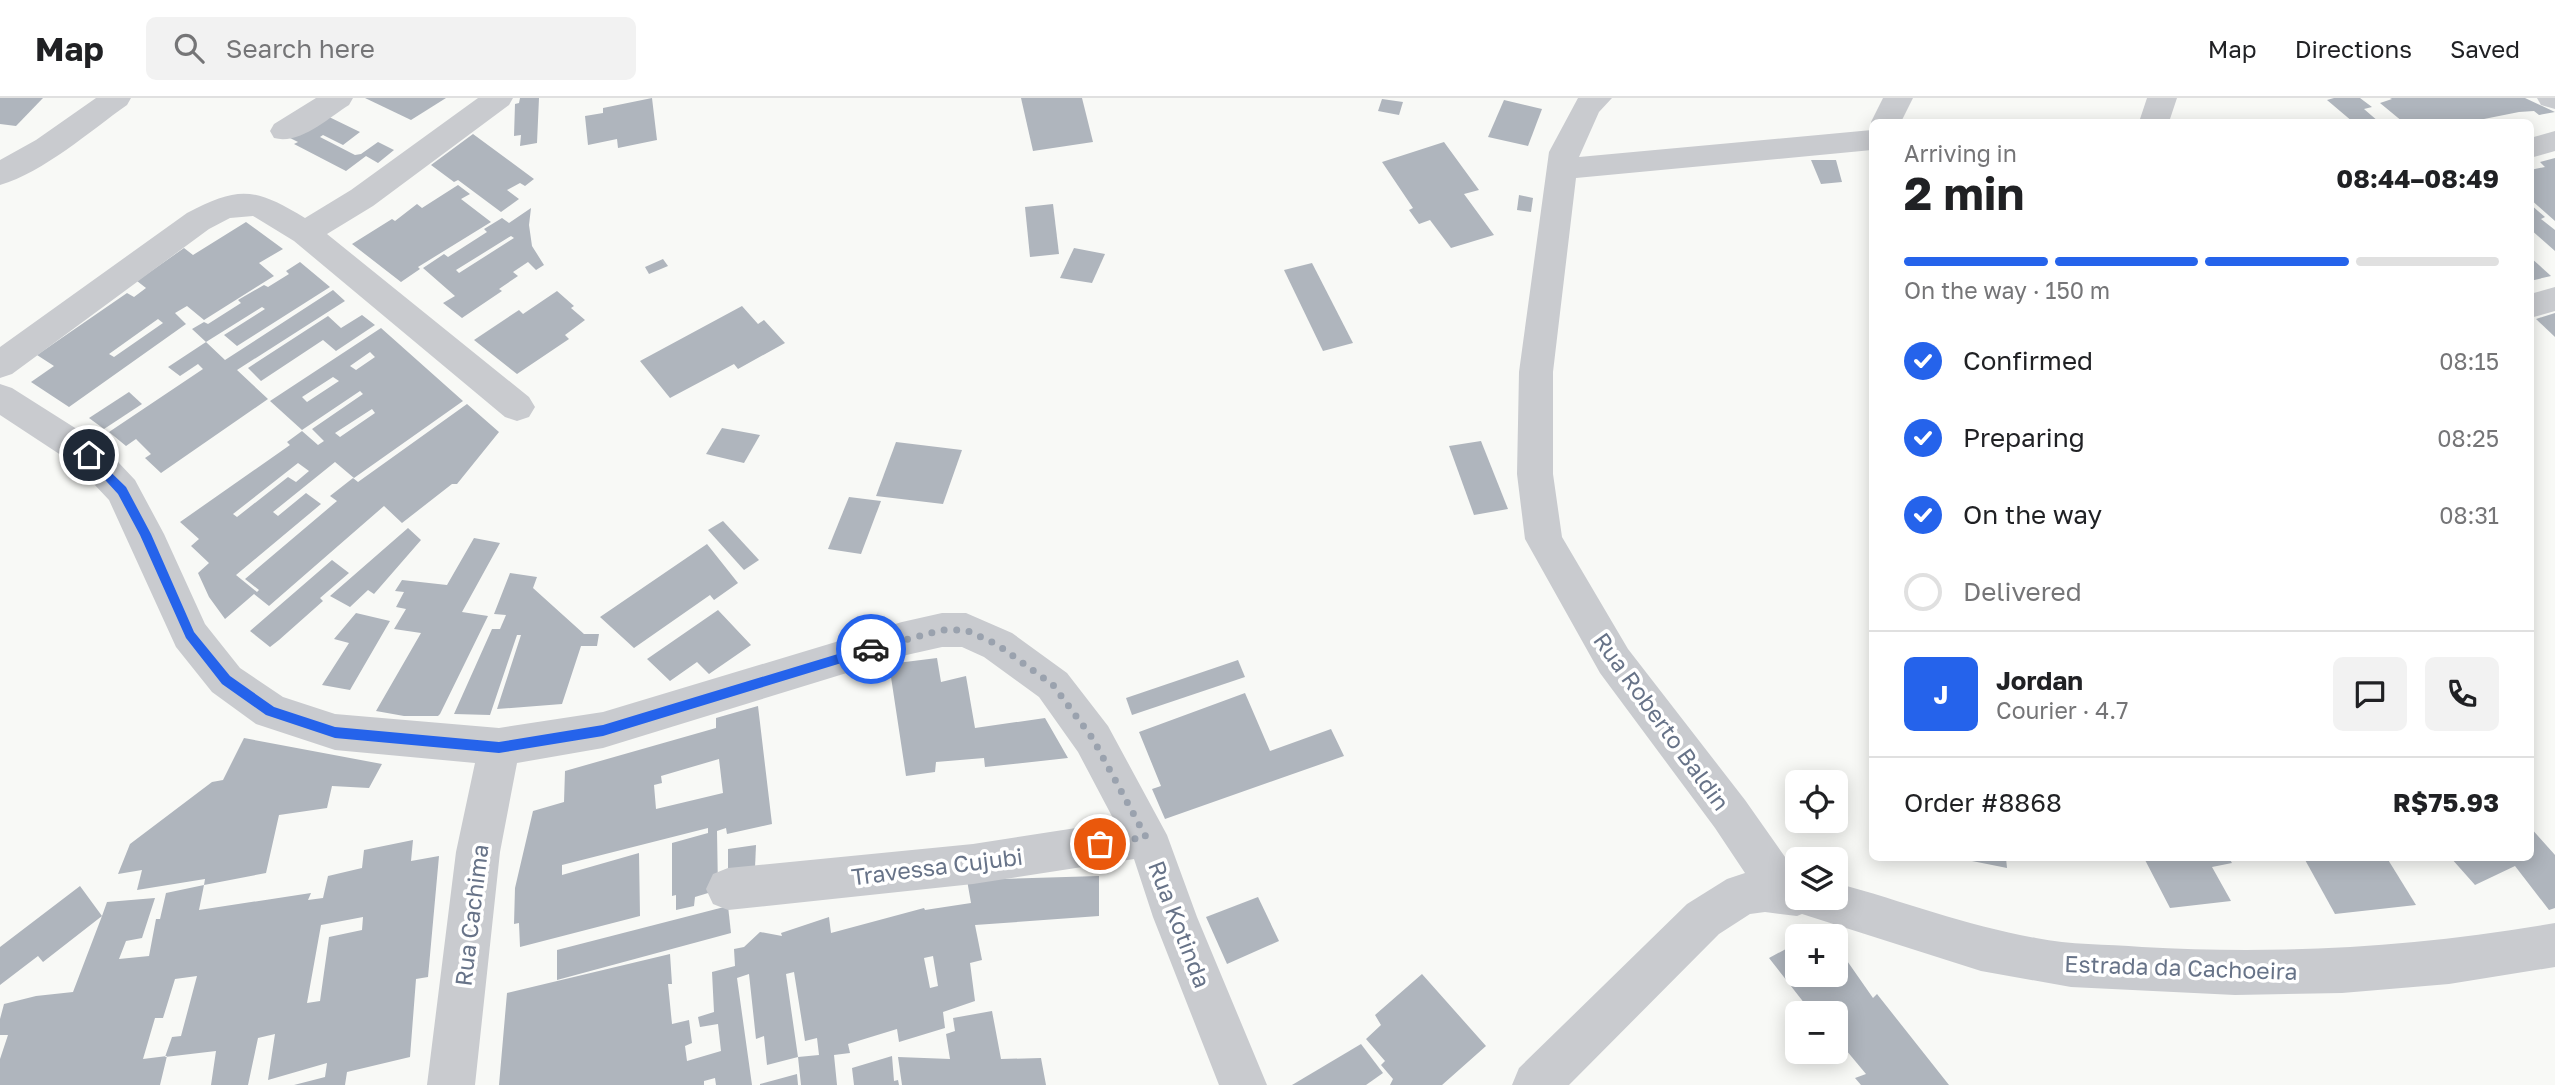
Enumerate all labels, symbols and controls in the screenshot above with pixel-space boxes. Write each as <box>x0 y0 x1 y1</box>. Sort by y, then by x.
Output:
search box <box>146 17 636 80</box>
text: Map <box>35 29 104 68</box>
icon: search <box>170 29 208 67</box>
text: Search here <box>226 33 375 64</box>
text: Map <box>2208 34 2257 63</box>
text: Directions <box>2295 34 2412 63</box>
text: Saved <box>2450 34 2520 63</box>
text: Arriving in <box>1904 139 2017 167</box>
text: 08:44–08:49 <box>2336 163 2499 194</box>
text: 2 min <box>1904 165 2024 220</box>
text: On the way · 150 m <box>1904 276 2110 304</box>
icon: check <box>1904 342 1942 380</box>
text: Confirmed <box>1963 345 2093 376</box>
text: 08:15 <box>2439 347 2499 375</box>
icon: check <box>1904 419 1942 457</box>
text: Preparing <box>1963 422 2085 453</box>
text: 08:25 <box>2437 424 2499 452</box>
pin <box>59 425 119 485</box>
icon: home <box>70 436 108 474</box>
icon: check <box>1904 496 1942 534</box>
text: On the way <box>1963 499 2102 530</box>
text: 08:31 <box>2439 501 2499 529</box>
text: Delivered <box>1963 576 2082 607</box>
courier <box>836 614 906 684</box>
street label: Rua Roberto Baldin <box>1588 627 1736 815</box>
icon: car <box>852 630 890 668</box>
button: chat <box>2333 657 2407 731</box>
button: phone <box>2425 657 2499 731</box>
text: Jordan <box>1996 665 2083 696</box>
text: J <box>1934 679 1948 710</box>
text: Courier · 4.7 <box>1996 696 2128 724</box>
map controls <box>1785 770 1848 1064</box>
button: locate <box>1785 770 1848 833</box>
text: Order #8868 <box>1904 787 2062 818</box>
text: R$75.93 <box>2393 787 2499 818</box>
pin <box>1070 814 1130 874</box>
icon: bag <box>1081 825 1119 863</box>
street label: Rua Cachima <box>448 842 494 988</box>
street label: Travessa Cujubi <box>850 842 1024 890</box>
button: layers <box>1785 847 1848 910</box>
street label: Rua Kotinda <box>1143 857 1217 991</box>
button: + <box>1785 924 1848 987</box>
street label: Estrada da Cachoeira <box>2064 949 2298 985</box>
button: − <box>1785 1001 1848 1064</box>

